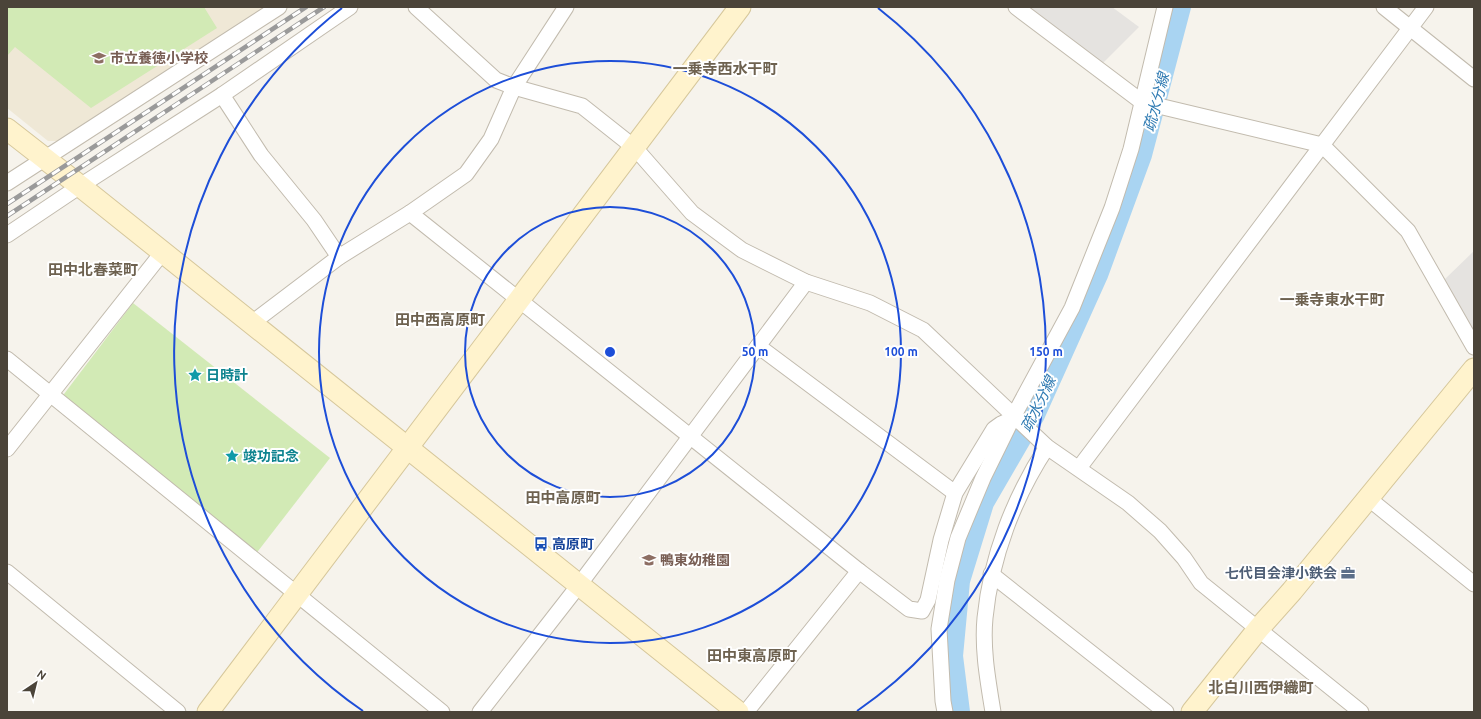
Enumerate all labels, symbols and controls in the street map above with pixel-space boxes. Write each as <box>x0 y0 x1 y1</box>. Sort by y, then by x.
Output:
school or university icon: 市立養徳小学校 <box>91 50 107 66</box>
place label: 市立養徳小学校 <box>110 50 208 66</box>
district label: 一乗寺西水干町 <box>672 60 778 77</box>
water label: 疏水分線 <box>1140 69 1172 133</box>
district label: 田中北春菜町 <box>48 261 138 278</box>
district label: 一乗寺東水干町 <box>1279 291 1385 308</box>
district label: 田中西高原町 <box>395 311 485 328</box>
centre of rings <box>603 345 617 359</box>
text: 50 m <box>742 345 768 358</box>
text: 100 m <box>884 345 918 358</box>
text: 150 m <box>1029 345 1063 358</box>
place icon: 日時計 <box>187 367 203 383</box>
place label: 日時計 <box>206 367 248 383</box>
water label: 疏水分線 <box>1017 372 1060 435</box>
place icon: 竣功記念 <box>224 448 240 464</box>
place label: 竣功記念 <box>243 448 299 464</box>
district label: 田中高原町 <box>525 489 601 506</box>
bus stop icon: 高原町 <box>533 536 549 552</box>
place label: 高原町 <box>552 536 594 552</box>
school or university icon: 鴨東幼稚園 <box>641 552 657 568</box>
place label: 鴨東幼稚園 <box>660 552 730 568</box>
place label: 七代目会津小鉄会 <box>1225 565 1337 581</box>
office icon: 七代目会津小鉄会 <box>1340 565 1356 581</box>
district label: 田中東高原町 <box>707 647 797 664</box>
north arrow <box>16 663 56 703</box>
text: N <box>35 668 49 682</box>
district label: 北白川西伊織町 <box>1208 679 1314 696</box>

